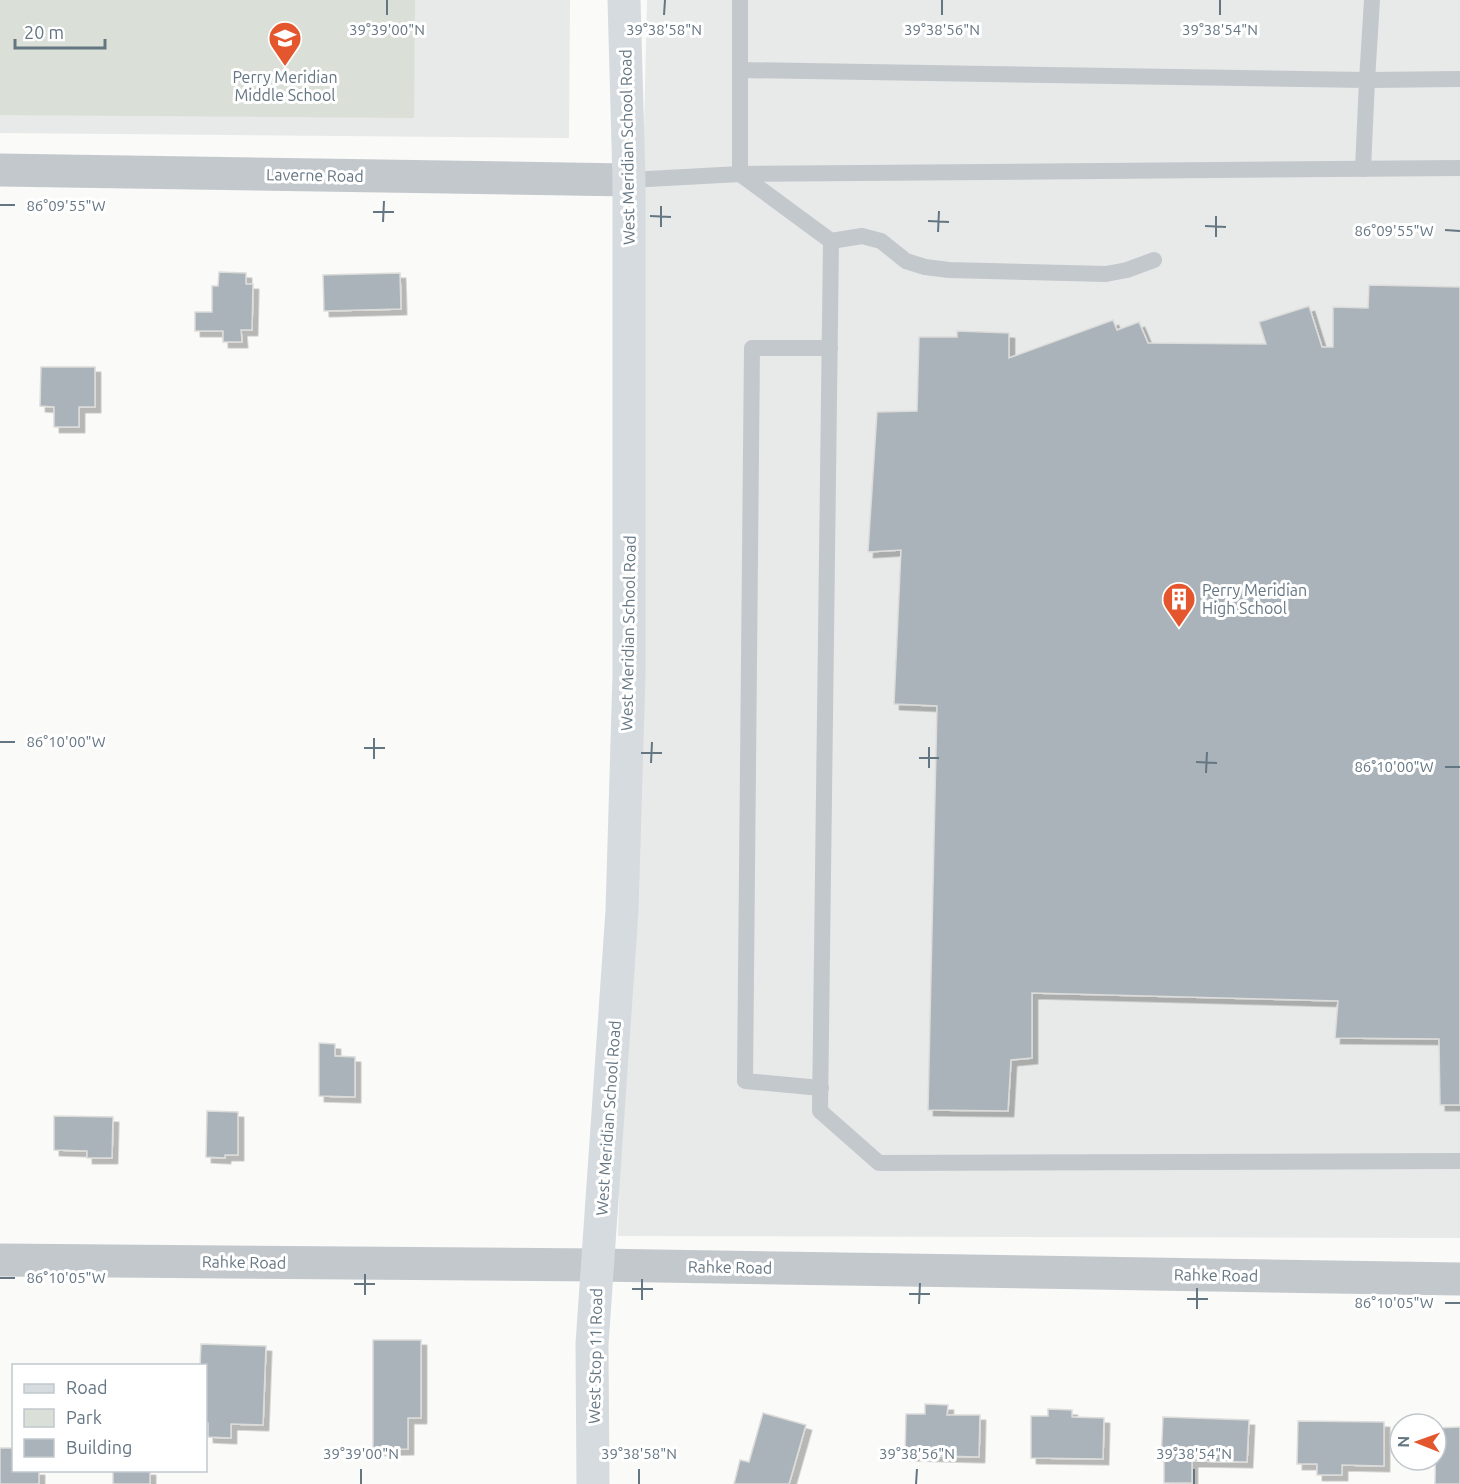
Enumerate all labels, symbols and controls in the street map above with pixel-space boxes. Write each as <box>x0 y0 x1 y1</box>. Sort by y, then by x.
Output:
scale bar <box>15 12 105 50</box>
school or university icon: Perry Meridian Middle School <box>267 20 303 67</box>
text: 39°39'00"N <box>349 21 425 38</box>
text: 39°38'58"N <box>626 21 702 38</box>
text: 39°38'56"N <box>904 21 980 38</box>
text: 39°38'54"N <box>1182 21 1258 38</box>
text: 20 m <box>24 22 64 42</box>
street label: West Meridian School Road <box>616 49 638 245</box>
place label: Perry Meridian Middle School <box>232 68 338 104</box>
street label: Laverne Road <box>266 165 364 185</box>
text: 86°09'55"W <box>26 197 106 214</box>
text: 86°09'55"W <box>1354 222 1434 239</box>
street label: West Meridian School Road <box>617 535 639 731</box>
building icon: Perry Meridian High School <box>1161 581 1197 628</box>
place label: Perry Meridian High School <box>1202 581 1307 617</box>
text: 86°10'00"W <box>26 733 106 750</box>
text: 86°10'00"W <box>1354 758 1434 775</box>
street label: West Meridian School Road <box>592 1020 624 1216</box>
street label: Rahke Road <box>202 1252 286 1272</box>
street label: Rahke Road <box>688 1257 772 1277</box>
street label: Rahke Road <box>1174 1265 1258 1285</box>
text: 86°10'05"W <box>26 1269 106 1286</box>
street label: West Stop 11 Road <box>585 1288 605 1424</box>
text: 86°10'05"W <box>1354 1294 1434 1311</box>
legend <box>12 1364 207 1472</box>
text: Road <box>66 1377 108 1397</box>
text: Park <box>66 1407 102 1427</box>
north arrow <box>1388 1412 1448 1472</box>
text: N <box>1394 1436 1412 1448</box>
text: Building <box>66 1437 132 1457</box>
text: 39°39'00"N <box>323 1445 399 1462</box>
text: 39°38'58"N <box>601 1445 677 1462</box>
text: 39°38'56"N <box>879 1445 955 1462</box>
text: 39°38'54"N <box>1156 1445 1232 1462</box>

